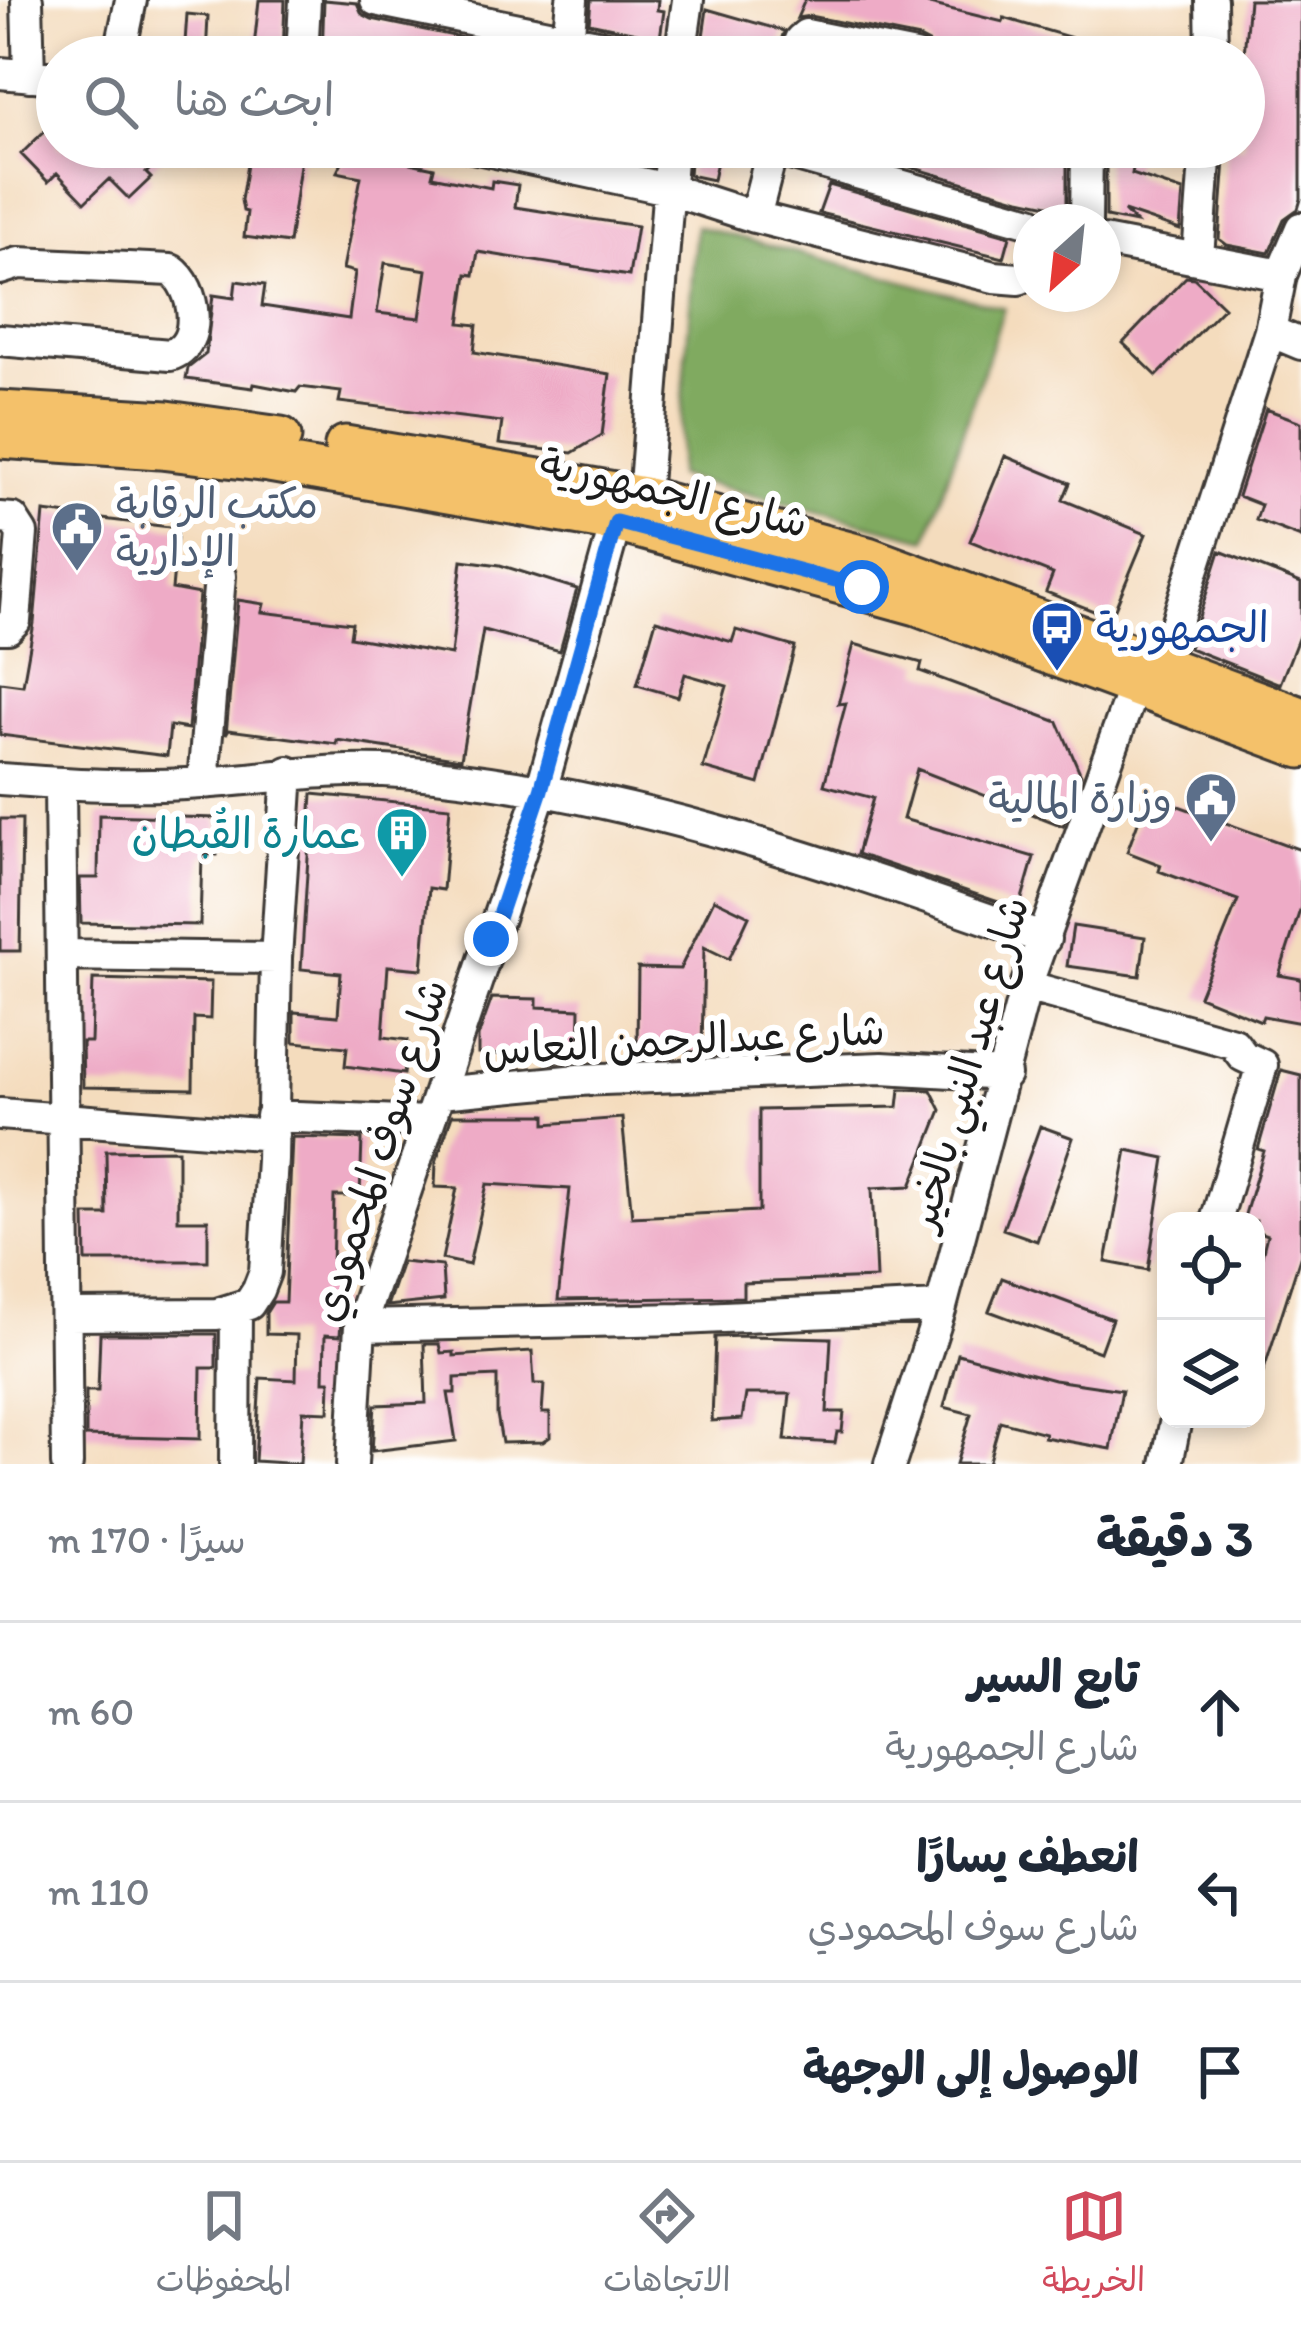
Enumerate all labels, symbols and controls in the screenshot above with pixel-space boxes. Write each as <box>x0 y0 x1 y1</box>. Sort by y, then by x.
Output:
search box <box>36 36 1265 168</box>
icon: search <box>78 69 144 135</box>
text: ابحث هنا <box>174 72 335 126</box>
north arrow <box>1013 204 1121 312</box>
street label: شارع الجمهورية <box>534 437 813 552</box>
place label: مكتب الرقابة الإدارية <box>116 478 318 579</box>
public building icon: مكتب الرقابة الإدارية <box>49 499 105 573</box>
route start <box>835 560 889 614</box>
bus stop icon: الجمهورية <box>1029 599 1085 673</box>
place label: الجمهورية <box>1096 602 1269 655</box>
public building icon: وزارة المالية <box>1183 770 1239 844</box>
place label: وزارة المالية <box>988 773 1172 824</box>
building icon: عمارة القُبطان <box>374 805 430 879</box>
place label: عمارة القُبطان <box>131 807 363 859</box>
street label: شارع عبد النبي بالخير <box>895 891 1050 1242</box>
route end <box>464 912 518 966</box>
street label: شارع سوف المحمودي <box>300 973 464 1329</box>
street label: شارع عبدالرحمن النعاس <box>482 1004 886 1079</box>
map controls <box>1157 1212 1265 1428</box>
button: locate <box>1157 1212 1265 1320</box>
button: layers <box>1157 1320 1265 1428</box>
text: 3 دقيقة <box>1096 1508 1253 1569</box>
text: سيرًا · 170 m <box>48 1516 246 1563</box>
text: تابع السير <box>969 1649 1139 1703</box>
icon: ahead <box>1187 1679 1253 1745</box>
text: 60 m <box>48 1688 134 1735</box>
text: شارع الجمهورية <box>885 1723 1139 1770</box>
text: انعطف يسارًا <box>916 1829 1139 1883</box>
icon: left <box>1187 1859 1253 1925</box>
text: 110 m <box>48 1868 150 1915</box>
text: شارع سوف المحمودي <box>808 1903 1139 1950</box>
icon: arrive <box>1187 2039 1253 2105</box>
text: الوصول إلى الوجهة <box>802 2041 1139 2095</box>
tab: المحفوظات <box>156 2183 292 2309</box>
tab: الاتجاهات <box>603 2183 731 2309</box>
tab: الخريطة <box>1042 2183 1145 2309</box>

